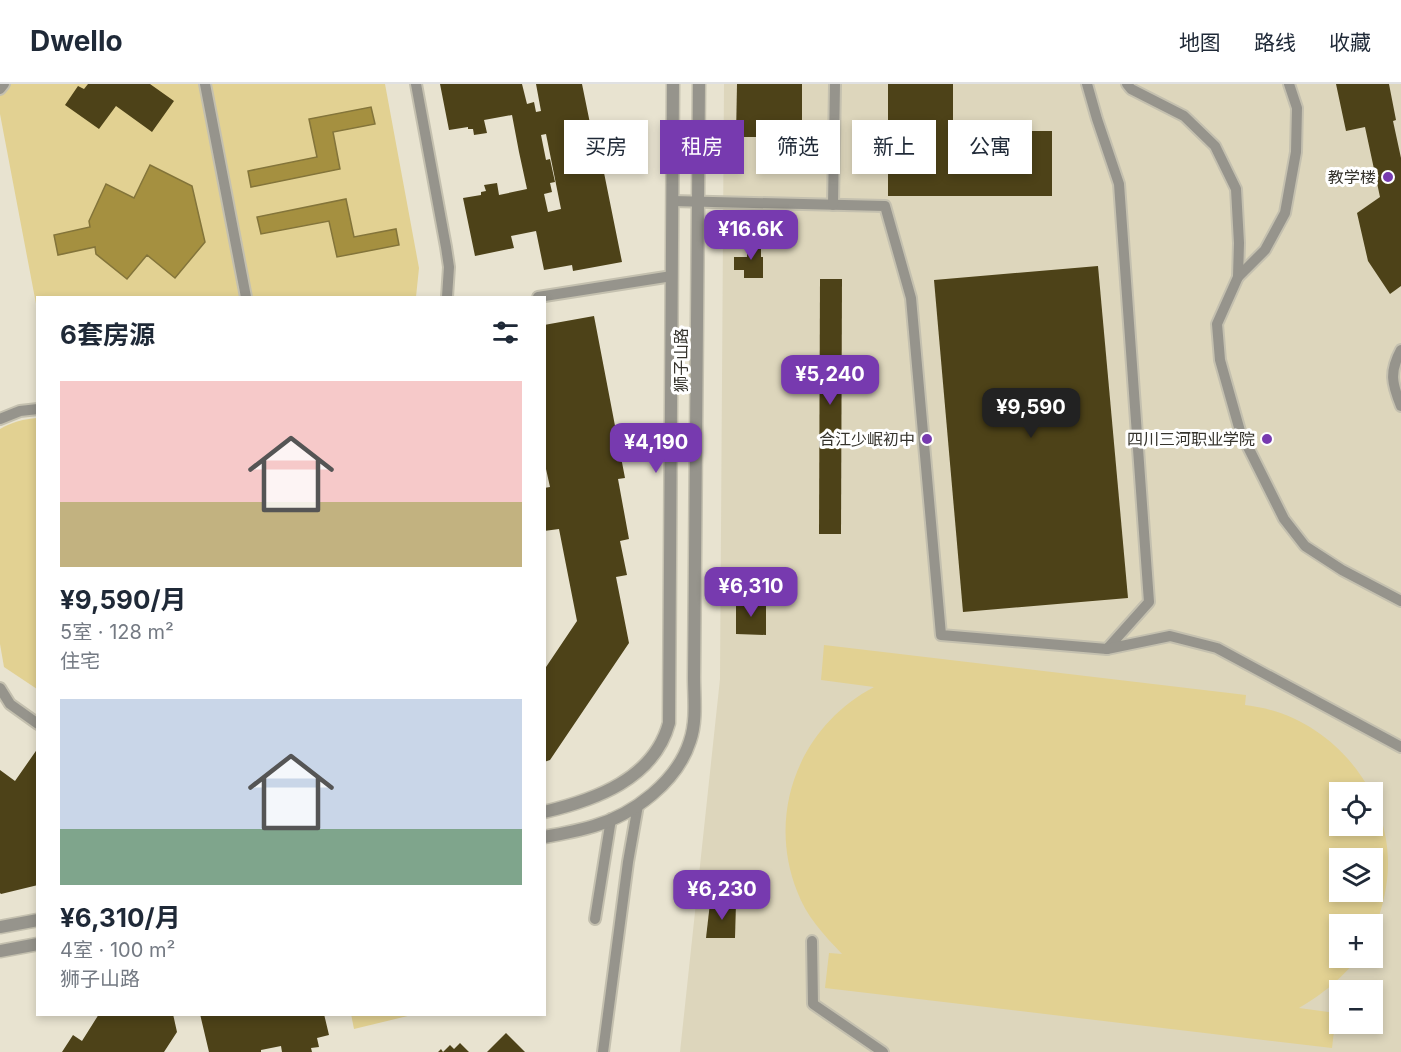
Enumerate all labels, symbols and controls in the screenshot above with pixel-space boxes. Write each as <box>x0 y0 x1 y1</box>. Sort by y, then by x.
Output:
text: Dwello <box>30 24 123 58</box>
text: 地图 <box>1179 30 1221 55</box>
text: 路线 <box>1254 30 1296 55</box>
text: 收藏 <box>1329 30 1371 55</box>
chip: 买房 <box>564 120 648 174</box>
chip: 租房 <box>660 120 744 174</box>
chip: 筛选 <box>756 120 840 174</box>
chip: 新上 <box>852 120 936 174</box>
chip: 公寓 <box>948 120 1032 174</box>
place label: 教学楼 <box>1328 167 1376 187</box>
marker: 教学楼 <box>1381 170 1395 184</box>
pin: ¥16.6K <box>702 210 800 261</box>
text: ¥16.6K <box>718 217 784 241</box>
icon: filters <box>489 316 522 349</box>
text: 6套房源 <box>60 319 155 350</box>
street label: 狮子山路 <box>671 328 691 392</box>
pin: ¥5,240 <box>781 355 879 406</box>
text: ¥5,240 <box>795 362 865 386</box>
pin: ¥9,590 <box>982 388 1080 439</box>
text: ¥9,590 <box>996 395 1066 419</box>
icon: home <box>237 420 345 528</box>
pin: ¥4,190 <box>607 423 705 474</box>
place label: 合江少岷初中 <box>819 429 915 449</box>
place label: 四川三河职业学院 <box>1127 429 1255 449</box>
text: ¥4,190 <box>624 430 688 454</box>
marker: 合江少岷初中 <box>920 432 934 446</box>
marker: 四川三河职业学院 <box>1260 432 1274 446</box>
pin: ¥6,310 <box>702 567 800 618</box>
text: ¥6,310 <box>718 574 784 598</box>
text: ¥9,590/月 <box>60 584 187 615</box>
text: 5室 · 128 m² <box>60 620 174 644</box>
text: 住宅 <box>60 649 100 673</box>
icon: home <box>237 738 345 846</box>
map controls <box>1329 782 1383 1034</box>
button: locate <box>1329 782 1383 836</box>
button: layers <box>1329 848 1383 902</box>
pin: ¥6,230 <box>673 870 771 921</box>
text: ¥6,230 <box>687 877 757 901</box>
text: ¥6,310/月 <box>60 902 181 933</box>
button: + <box>1329 914 1383 968</box>
text: 4室 · 100 m² <box>60 938 175 962</box>
text: 狮子山路 <box>60 967 140 991</box>
button: − <box>1329 980 1383 1034</box>

